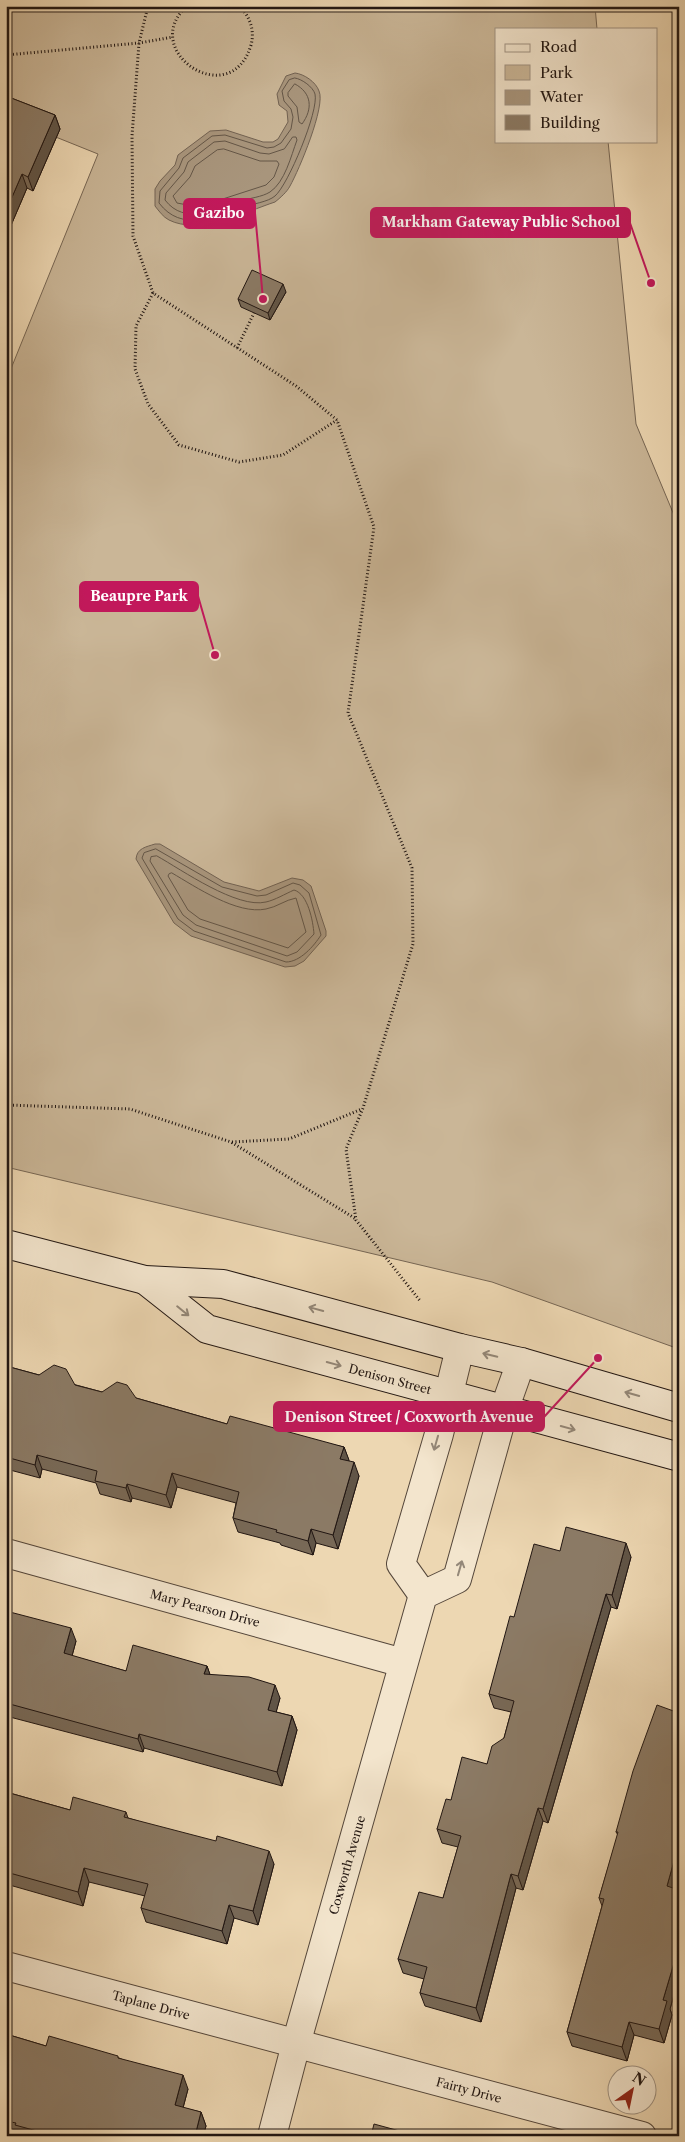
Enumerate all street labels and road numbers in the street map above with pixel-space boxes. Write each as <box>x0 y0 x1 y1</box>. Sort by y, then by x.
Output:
street label: Denison Street <box>347 1361 434 1397</box>
street label: Mary Pearson Drive <box>148 1586 262 1630</box>
street label: Coxworth Avenue <box>326 1813 368 1916</box>
street label: Taplane Drive <box>110 1987 192 2023</box>
street label: Fairty Drive <box>435 2074 504 2106</box>

